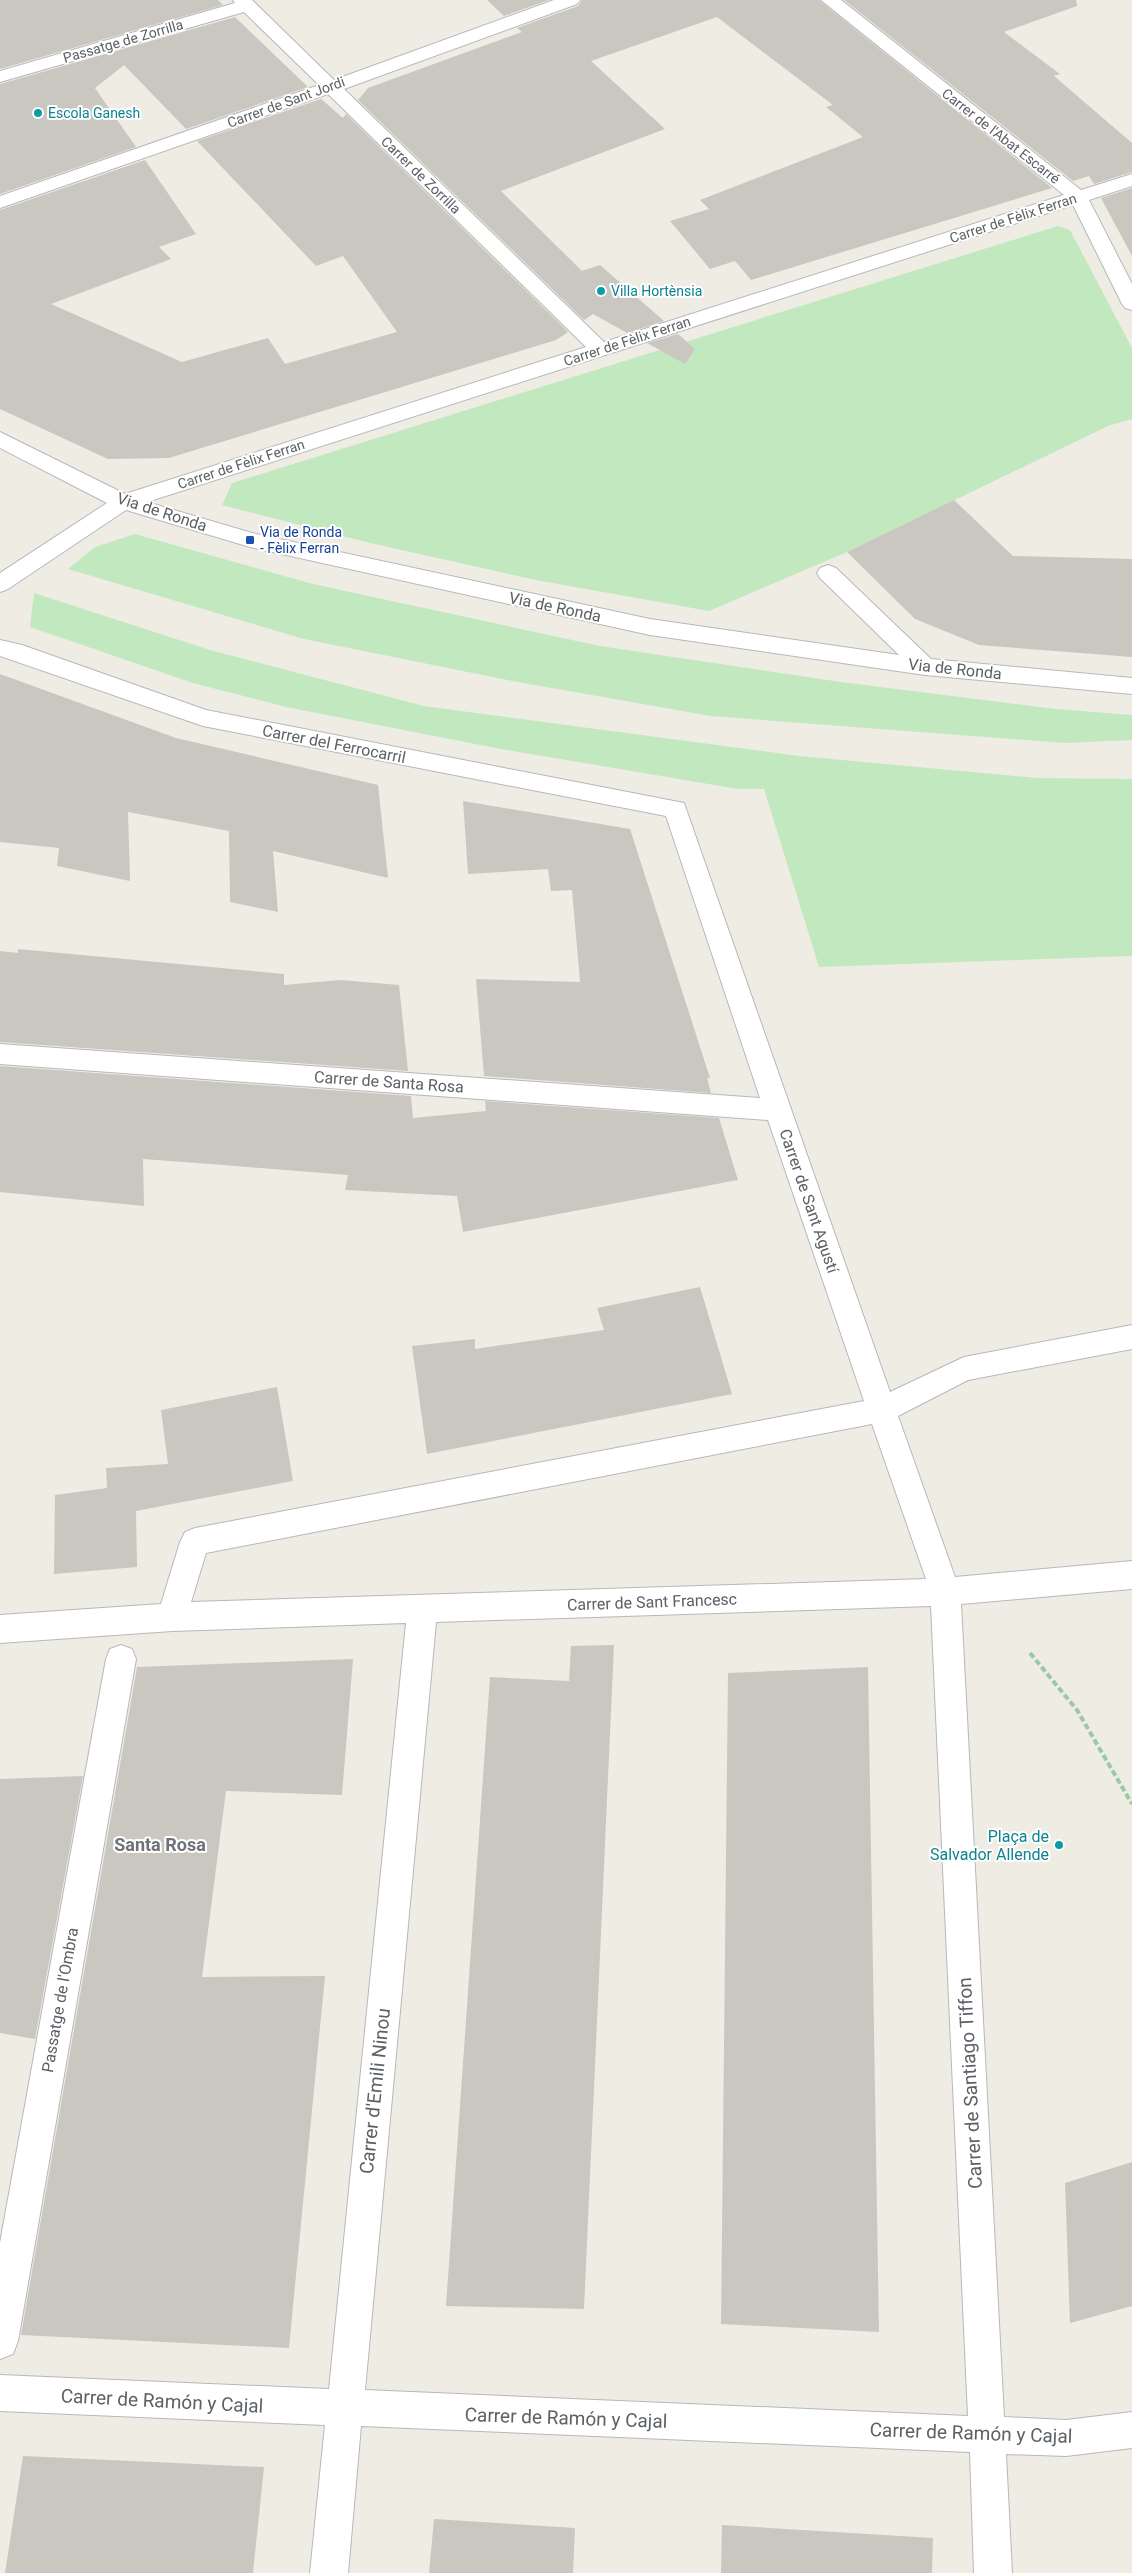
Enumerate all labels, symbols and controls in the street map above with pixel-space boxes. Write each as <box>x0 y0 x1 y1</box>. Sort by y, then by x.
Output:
street label: Passatge de Zorrilla <box>61 16 185 66</box>
street label: Carrer de Sant Jordi <box>225 73 347 131</box>
street label: Carrer de l'Abat Escarré <box>939 85 1063 187</box>
place label: Escola Ganesh <box>48 105 140 121</box>
marker: Escola Ganesh <box>32 107 44 119</box>
street label: Carrer de Zorrilla <box>378 133 464 217</box>
street label: Carrer de Fèlix Ferran <box>948 190 1078 246</box>
place label: Villa Hortènsia <box>611 283 702 299</box>
marker: Villa Hortènsia <box>595 285 607 297</box>
street label: Carrer de Fèlix Ferran <box>562 313 692 369</box>
street label: Carrer de Fèlix Ferran <box>176 436 306 492</box>
street label: Via de Ronda <box>114 488 210 536</box>
place label: Via de Ronda - Fèlix Ferran <box>260 524 342 556</box>
marker: Via de Ronda - Fèlix Ferran <box>244 534 256 546</box>
street label: Via de Ronda <box>507 588 603 626</box>
street label: Via de Ronda <box>907 655 1003 683</box>
street label: Carrer del Ferrocarril <box>261 721 407 767</box>
street label: Carrer de Santa Rosa <box>313 1067 465 1097</box>
street label: Carrer de Sant Agustí <box>775 1126 843 1277</box>
street label: Carrer de Sant Francesc <box>567 1590 737 1614</box>
place label: Plaça de Salvador Allende <box>930 1827 1049 1864</box>
district label: Santa Rosa <box>114 1834 206 1855</box>
marker: Plaça de Salvador Allende <box>1053 1839 1065 1851</box>
street label: Passatge de l'Ombra <box>38 1926 82 2074</box>
street label: Carrer de Santiago Tiffon <box>953 1977 987 2189</box>
street label: Carrer d'Emili Ninou <box>355 2007 395 2175</box>
street label: Carrer de Ramón y Cajal <box>60 2384 264 2418</box>
street label: Carrer de Ramón y Cajal <box>464 2403 668 2433</box>
street label: Carrer de Ramón y Cajal <box>869 2418 1073 2448</box>

